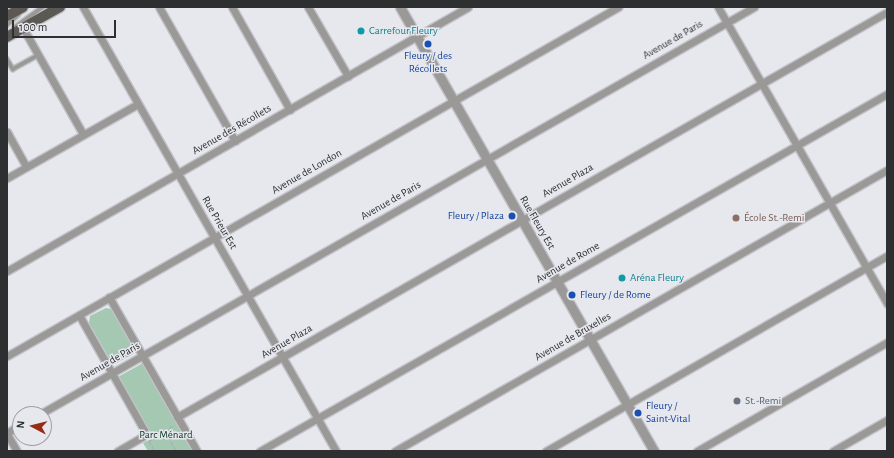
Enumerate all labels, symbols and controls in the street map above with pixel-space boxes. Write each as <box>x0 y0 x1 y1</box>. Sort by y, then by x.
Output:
scale bar <box>14 12 118 38</box>
street label: Avenue de Paris <box>641 17 705 63</box>
text: 100 m <box>19 21 47 33</box>
place label: Carrefour Fleury <box>369 24 438 38</box>
marker: Carrefour Fleury <box>356 26 366 36</box>
marker: Fleury / des Récollets <box>423 39 433 49</box>
place label: Fleury / des Récollets <box>404 50 452 76</box>
street label: Avenue des Récollets <box>190 102 274 158</box>
street label: Avenue de London <box>270 147 344 197</box>
street label: Avenue Plaza <box>540 161 596 201</box>
street label: Avenue de Paris <box>359 178 423 224</box>
street label: Rue Prieur Est <box>199 194 239 252</box>
street label: Rue Fleury Est <box>516 194 558 252</box>
place label: Fleury / Plaza <box>448 209 504 223</box>
marker: Fleury / Plaza <box>507 211 517 221</box>
place label: École St.-Remi <box>744 211 804 225</box>
marker: École St.-Remi <box>731 213 741 223</box>
street label: Avenue de Rome <box>534 239 602 287</box>
place label: Aréna Fleury <box>630 271 684 285</box>
marker: Aréna Fleury <box>617 273 627 283</box>
place label: Fleury / de Rome <box>580 288 651 302</box>
marker: Fleury / de Rome <box>567 290 577 300</box>
street label: Avenue de Bruxelles <box>533 310 613 364</box>
street label: Avenue Plaza <box>259 322 315 362</box>
street label: Avenue de Paris <box>78 339 142 385</box>
place label: St.-Remi <box>745 394 781 408</box>
marker: St.-Remi <box>732 396 742 406</box>
place label: Fleury / Saint-Vital <box>646 400 690 426</box>
north arrow <box>12 406 52 446</box>
marker: Fleury / Saint-Vital <box>633 408 643 418</box>
text: N <box>15 420 27 429</box>
park label: Parc Ménard <box>139 428 193 442</box>

